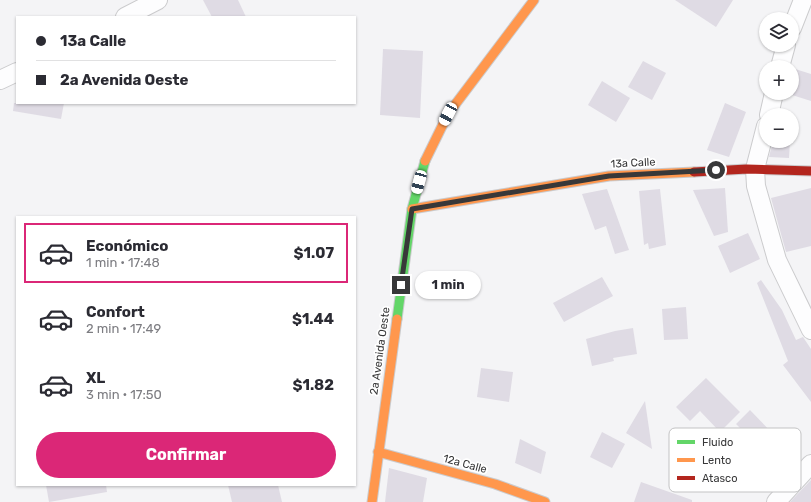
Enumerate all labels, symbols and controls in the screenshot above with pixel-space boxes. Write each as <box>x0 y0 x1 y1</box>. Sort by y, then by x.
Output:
map controls <box>759 12 799 148</box>
button: layers <box>759 12 799 52</box>
text: 13a Calle <box>60 32 126 50</box>
button: + <box>759 60 799 100</box>
text: 2a Avenida Oeste <box>60 71 188 89</box>
car <box>437 101 459 127</box>
button: − <box>759 108 799 148</box>
street label: 13a Calle <box>610 155 656 171</box>
route start <box>707 161 725 179</box>
car <box>410 169 428 195</box>
icon: car <box>38 235 74 271</box>
text: Económico <box>86 237 168 255</box>
text: $1.07 <box>294 244 334 262</box>
text: 1 min · 17:48 <box>86 255 160 270</box>
callout: 1 min <box>415 271 481 299</box>
route end <box>392 276 410 294</box>
text: 1 min <box>431 277 465 292</box>
icon: car <box>38 301 74 337</box>
text: Confort <box>86 303 145 321</box>
street label: 2a Avenida Oeste <box>367 306 393 396</box>
text: $1.44 <box>292 310 334 328</box>
text: 2 min · 17:49 <box>86 321 161 336</box>
icon: car <box>38 367 74 403</box>
text: XL <box>86 369 105 387</box>
text: $1.82 <box>292 376 334 394</box>
text: 3 min · 17:50 <box>86 387 162 402</box>
legend <box>669 428 801 492</box>
button: Confirmar <box>36 432 336 478</box>
text: Fluido <box>702 436 733 449</box>
street label: 12a Calle <box>442 452 488 476</box>
text: Lento <box>702 454 731 467</box>
text: Atasco <box>702 472 737 485</box>

